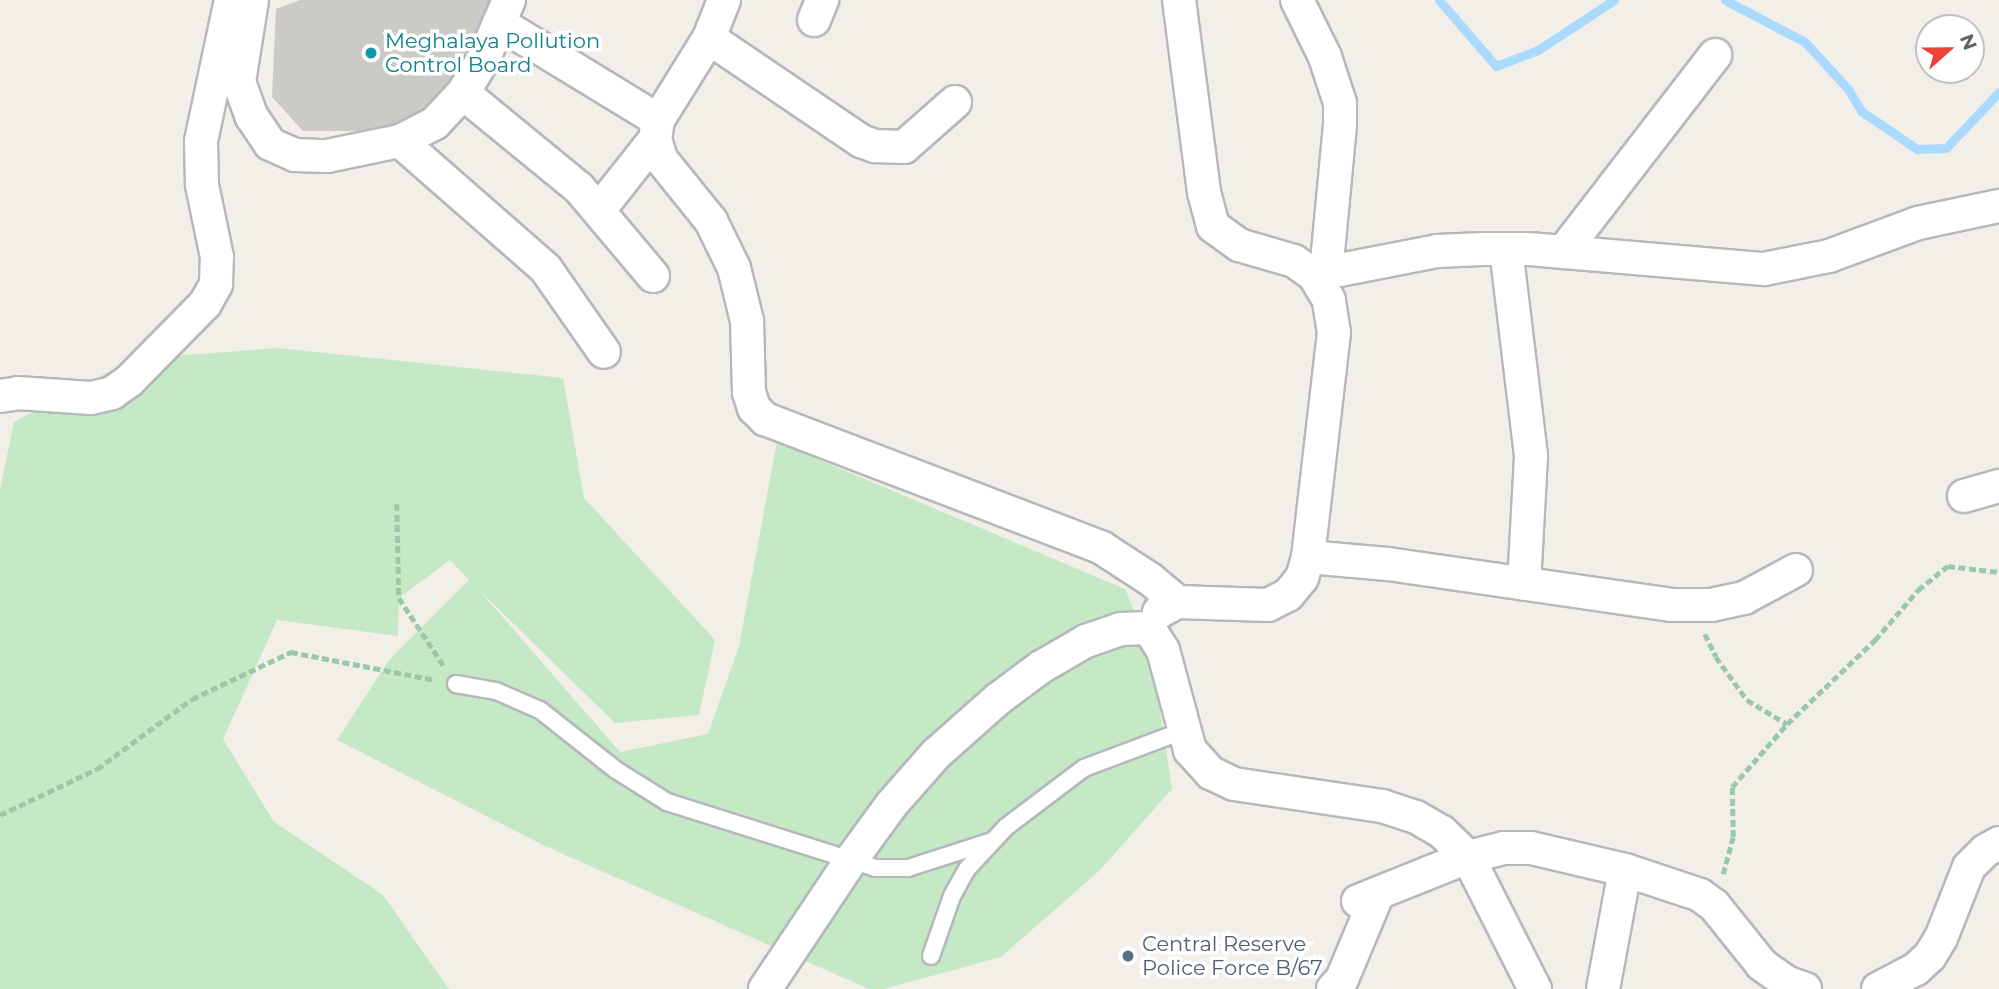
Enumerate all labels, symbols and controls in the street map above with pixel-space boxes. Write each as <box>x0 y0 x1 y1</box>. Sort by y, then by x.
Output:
north arrow <box>1915 14 1985 84</box>
place label: Meghalaya Pollution Control Board <box>385 28 600 78</box>
text: N <box>1955 31 1982 53</box>
marker: Meghalaya Pollution Control Board <box>363 45 379 61</box>
place label: Central Reserve Police Force B/67 <box>1142 931 1323 981</box>
marker: Central Reserve Police Force B/67 <box>1120 948 1136 964</box>

